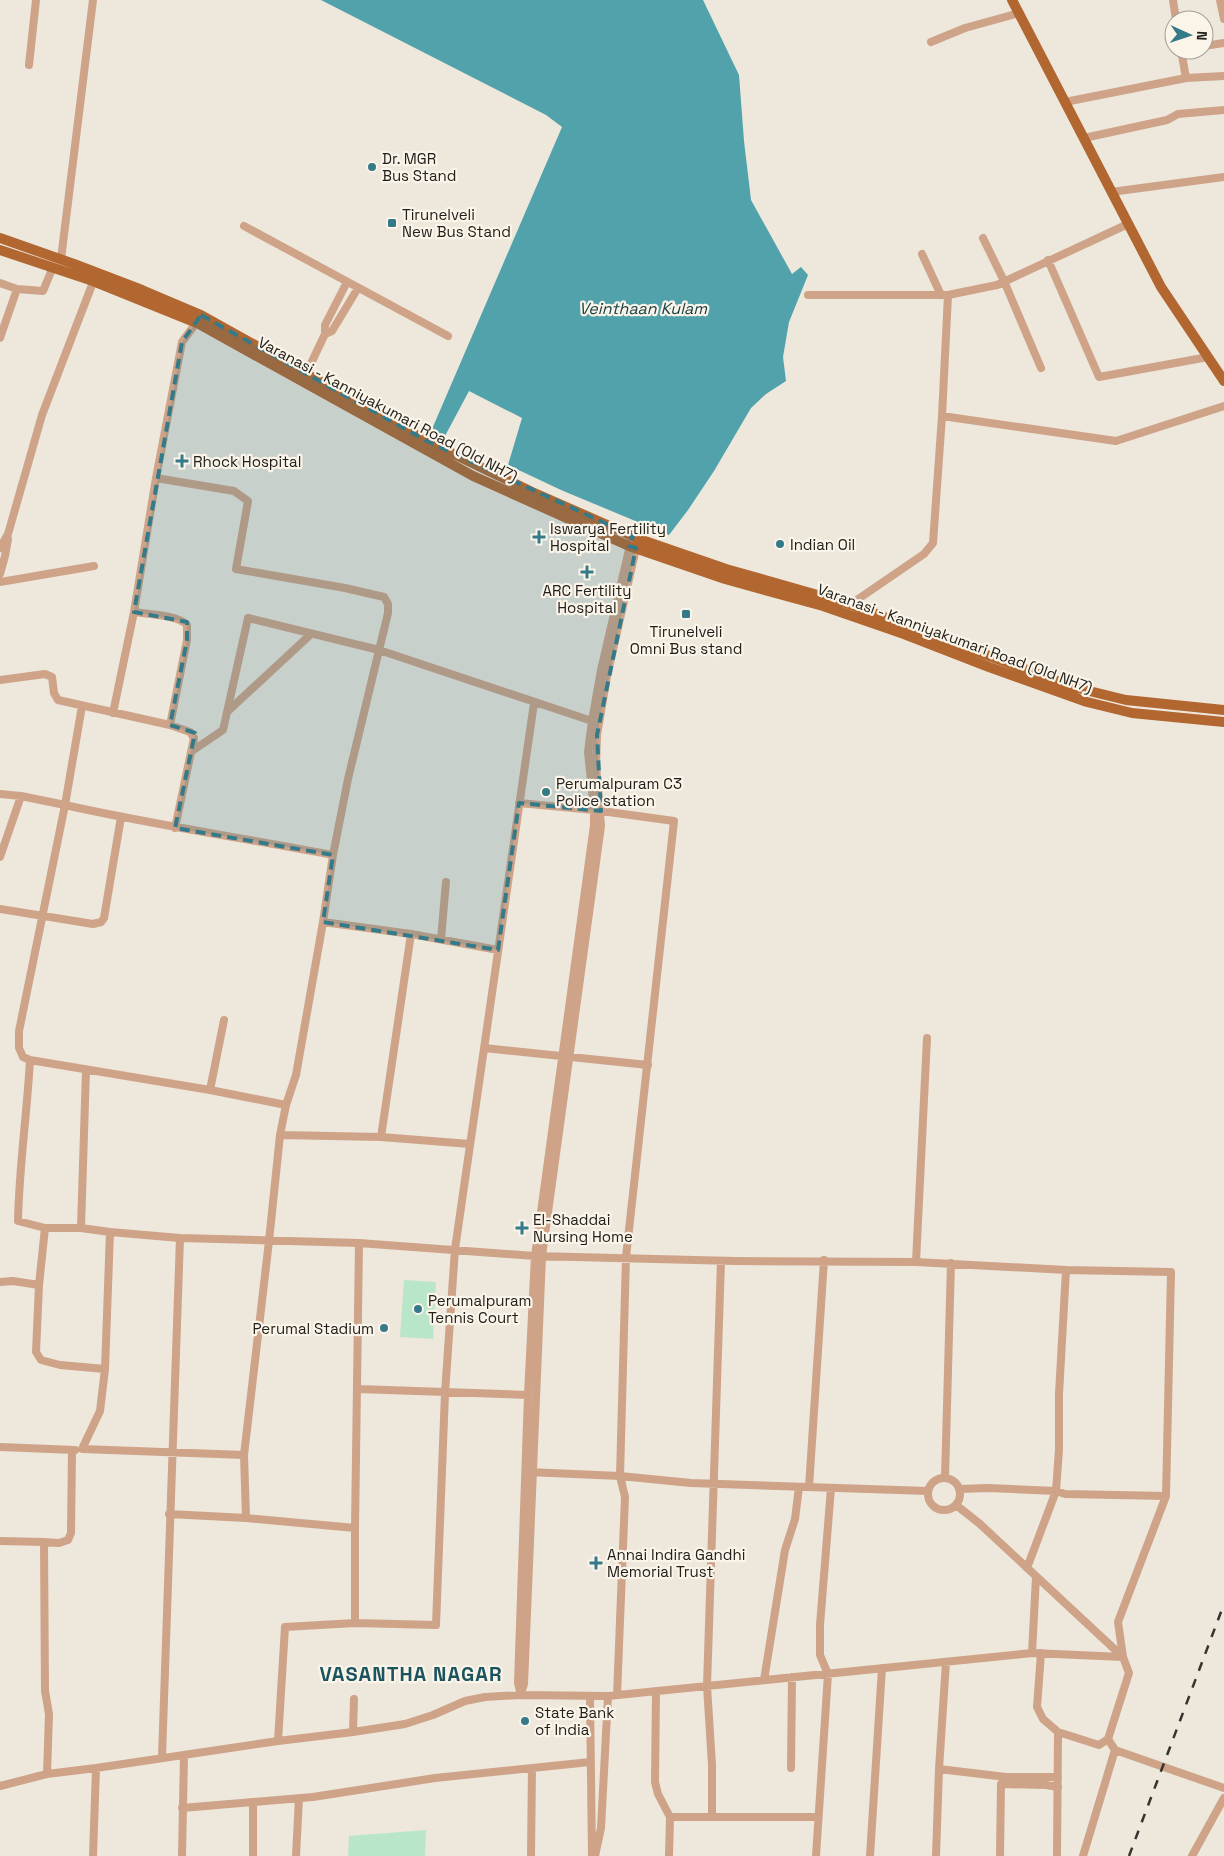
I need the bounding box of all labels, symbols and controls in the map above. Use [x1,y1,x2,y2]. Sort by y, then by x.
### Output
north arrow [1164,10,1214,60]
text: N [1193,31,1211,41]
place label: Dr. MGR Bus Stand [382,149,456,185]
marker: Dr. MGR Bus Stand [366,161,378,173]
place label: Tirunelveli New Bus Stand [402,205,511,241]
marker: Tirunelveli New Bus Stand [386,217,398,229]
water label: Veinthaan Kulam [579,298,708,319]
street label: Varanasi - Kanniyakumari Road (Old NH7) [254,332,521,487]
place label: Rhock Hospital [193,452,301,471]
marker: Rhock Hospital [175,454,189,468]
place label: Iswarya Fertility Hospital [550,519,666,555]
marker: Iswarya Fertility Hospital [532,530,546,544]
place label: Indian Oil [790,535,855,554]
marker: Indian Oil [774,538,786,550]
marker: ARC Fertility Hospital [580,565,594,579]
street label: Varanasi - Kanniyakumari Road (Old NH7) [815,579,1095,698]
place label: ARC Fertility Hospital [543,581,631,617]
marker: Tirunelveli Omni Bus stand [680,608,692,620]
place label: Tirunelveli Omni Bus stand [630,622,742,658]
place label: Perumalpuram C3 Police station [556,774,682,810]
marker: Perumalpuram C3 Police station [540,786,552,798]
place label: El-Shaddai Nursing Home [533,1210,633,1246]
marker: El-Shaddai Nursing Home [515,1221,529,1235]
place label: Perumalpuram Tennis Court [428,1291,531,1327]
marker: Perumalpuram Tennis Court [412,1303,424,1315]
place label: Perumal Stadium [253,1319,374,1338]
marker: Perumal Stadium [378,1322,390,1334]
place label: Annai Indira Gandhi Memorial Trust [607,1545,745,1581]
marker: Annai Indira Gandhi Memorial Trust [589,1556,603,1570]
district label: VASANTHA NAGAR [319,1661,503,1687]
place label: State Bank of India [535,1703,614,1739]
marker: State Bank of India [519,1715,531,1727]

